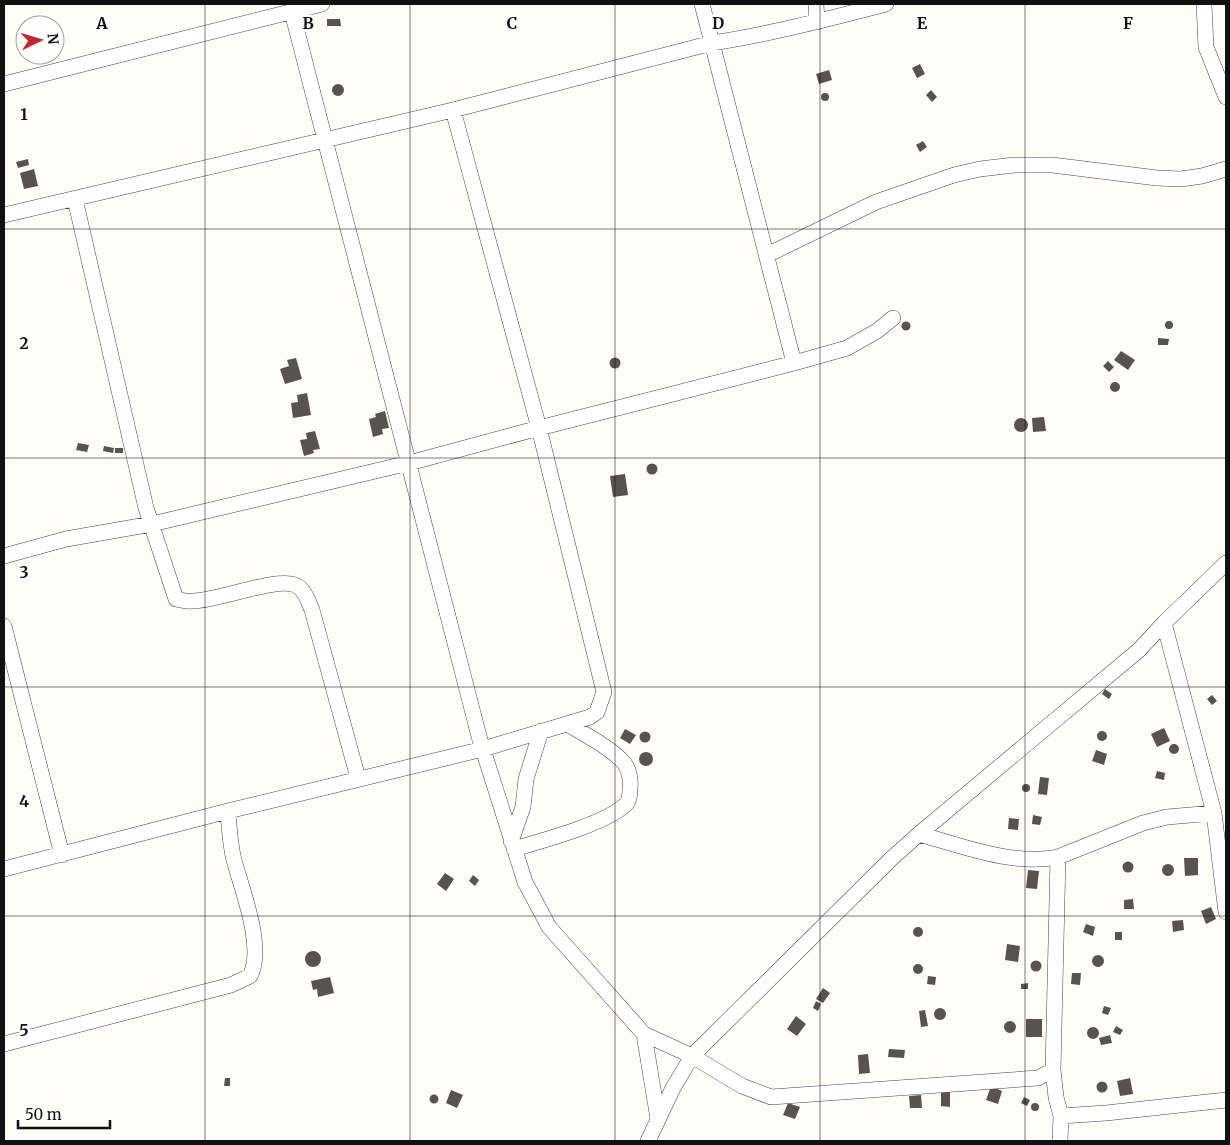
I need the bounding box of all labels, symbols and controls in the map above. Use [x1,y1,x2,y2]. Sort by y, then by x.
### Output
text: A [95,13,108,33]
text: B [302,13,314,33]
text: C [507,13,517,33]
text: D [712,13,724,33]
text: E [917,13,928,33]
text: F [1123,13,1133,33]
north arrow [15,15,65,65]
text: N [44,33,62,45]
text: 1 [20,104,28,124]
text: 2 [19,333,29,353]
text: 3 [19,562,29,582]
text: 4 [19,791,29,811]
text: 5 [19,1020,29,1040]
scale bar [18,1098,110,1130]
text: 50 m [25,1105,62,1124]

